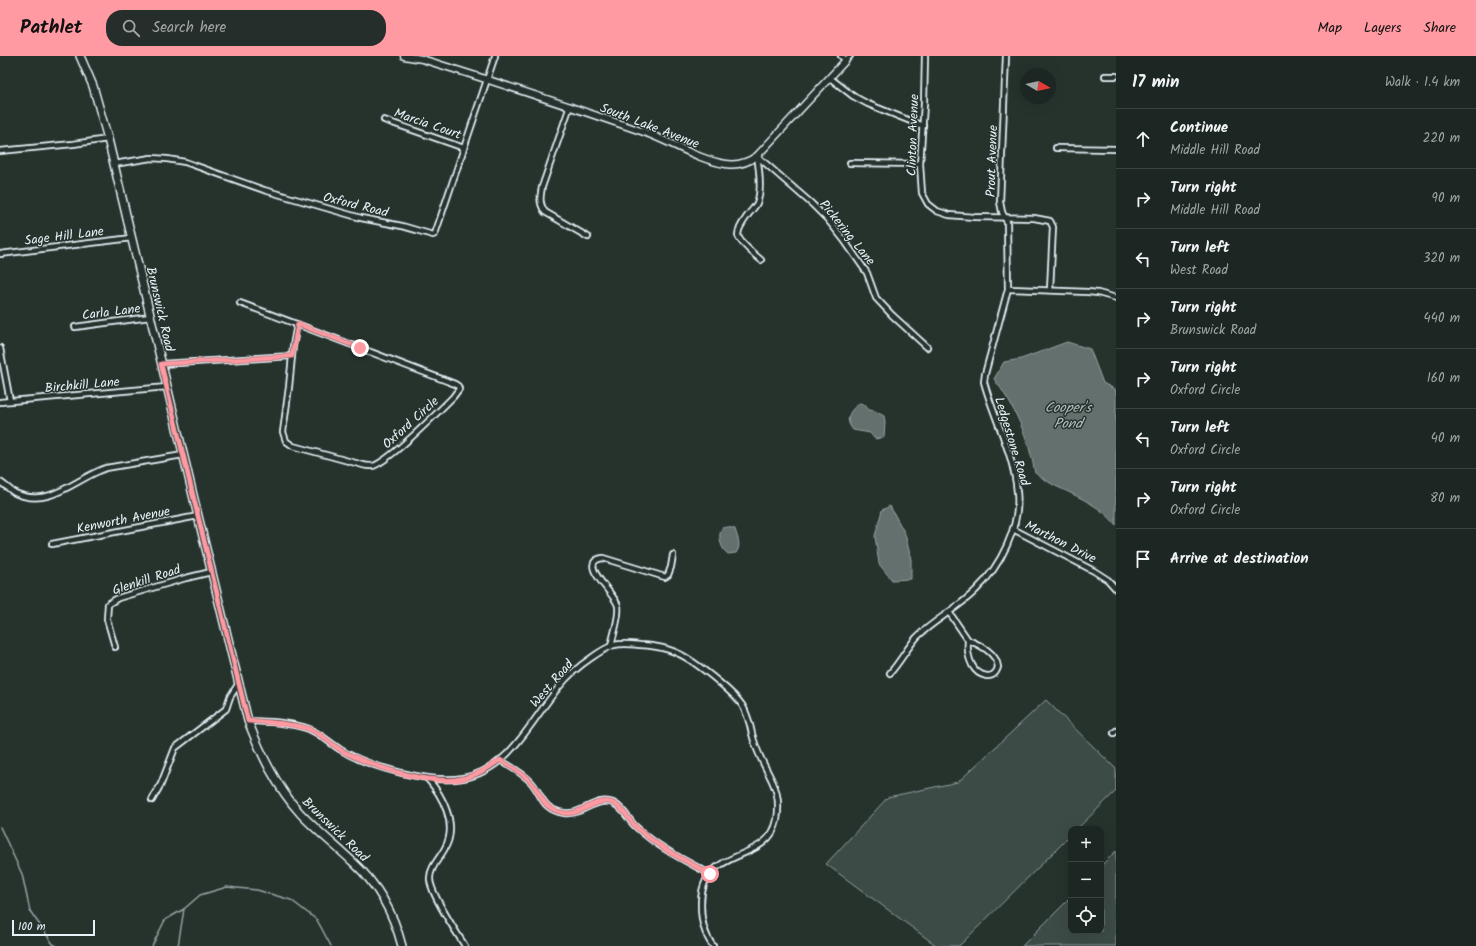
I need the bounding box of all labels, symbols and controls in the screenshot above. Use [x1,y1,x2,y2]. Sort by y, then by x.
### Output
search box [106,10,386,46]
text: Pathlet [20,13,82,43]
text: Search here [152,16,226,40]
icon: search [120,17,142,39]
text: Map [1318,17,1342,39]
text: Layers [1364,17,1402,39]
text: Share [1424,17,1456,39]
north arrow [1020,68,1056,104]
text: 17 min [1132,69,1179,96]
text: Walk · 1.4 km [1385,72,1460,93]
street label: Clinton Avenue [902,93,925,177]
street label: South Lake Avenue [597,98,702,155]
street label: Marcia Court [391,103,465,146]
text: Continue [1170,116,1228,140]
street label: Prout Avenue [981,125,1004,197]
icon: ahead [1132,128,1154,150]
text: 220 m [1423,128,1460,149]
text: Middle Hill Road [1170,140,1260,161]
text: Turn right [1170,176,1237,200]
street label: Oxford Road [321,187,391,224]
icon: right [1132,188,1154,210]
text: 90 m [1432,188,1460,209]
street label: Pickering Lane [814,195,880,271]
text: Middle Hill Road [1170,200,1260,221]
street label: Sage Hill Lane [23,221,105,252]
text: Turn left [1170,236,1230,260]
icon: left [1132,248,1154,270]
text: 320 m [1423,248,1460,269]
text: West Road [1170,260,1228,281]
street label: Brunswick Road [140,265,180,354]
text: Turn right [1170,296,1237,320]
street label: Carla Lane [81,298,142,326]
icon: right [1132,308,1154,330]
text: 440 m [1424,308,1460,329]
text: Brunswick Road [1170,320,1256,341]
route end [351,339,369,357]
text: Turn right [1170,356,1237,380]
icon: right [1132,368,1154,390]
text: 160 m [1427,368,1460,389]
street label: Birchkill Lane [44,372,121,399]
text: Oxford Circle [1170,380,1240,401]
street label: Oxford Circle [378,392,444,454]
street label: Ledgestone Road [988,394,1035,489]
water label: Cooper's Pond [1045,397,1093,435]
text: Turn left [1170,416,1230,440]
icon: left [1132,428,1154,450]
text: 40 m [1431,428,1460,449]
text: Oxford Circle [1170,440,1240,461]
text: Turn right [1170,476,1237,500]
icon: right [1132,488,1154,510]
text: 80 m [1430,488,1460,509]
text: Oxford Circle [1170,500,1240,521]
street label: Kenworth Avenue [75,501,172,540]
street label: Marthon Drive [1021,515,1100,569]
text: Arrive at destination [1170,547,1309,571]
icon: arrive [1132,548,1154,570]
street label: Glenkill Road [110,559,184,601]
street label: West Road [525,655,579,713]
street label: Brunswick Road [297,793,374,868]
map controls [1068,826,1104,934]
button: + [1068,826,1104,862]
button: − [1068,862,1104,898]
route start [701,865,719,883]
button: locate [1068,898,1104,934]
scale bar [12,918,95,937]
text: 100 m [18,918,46,936]

